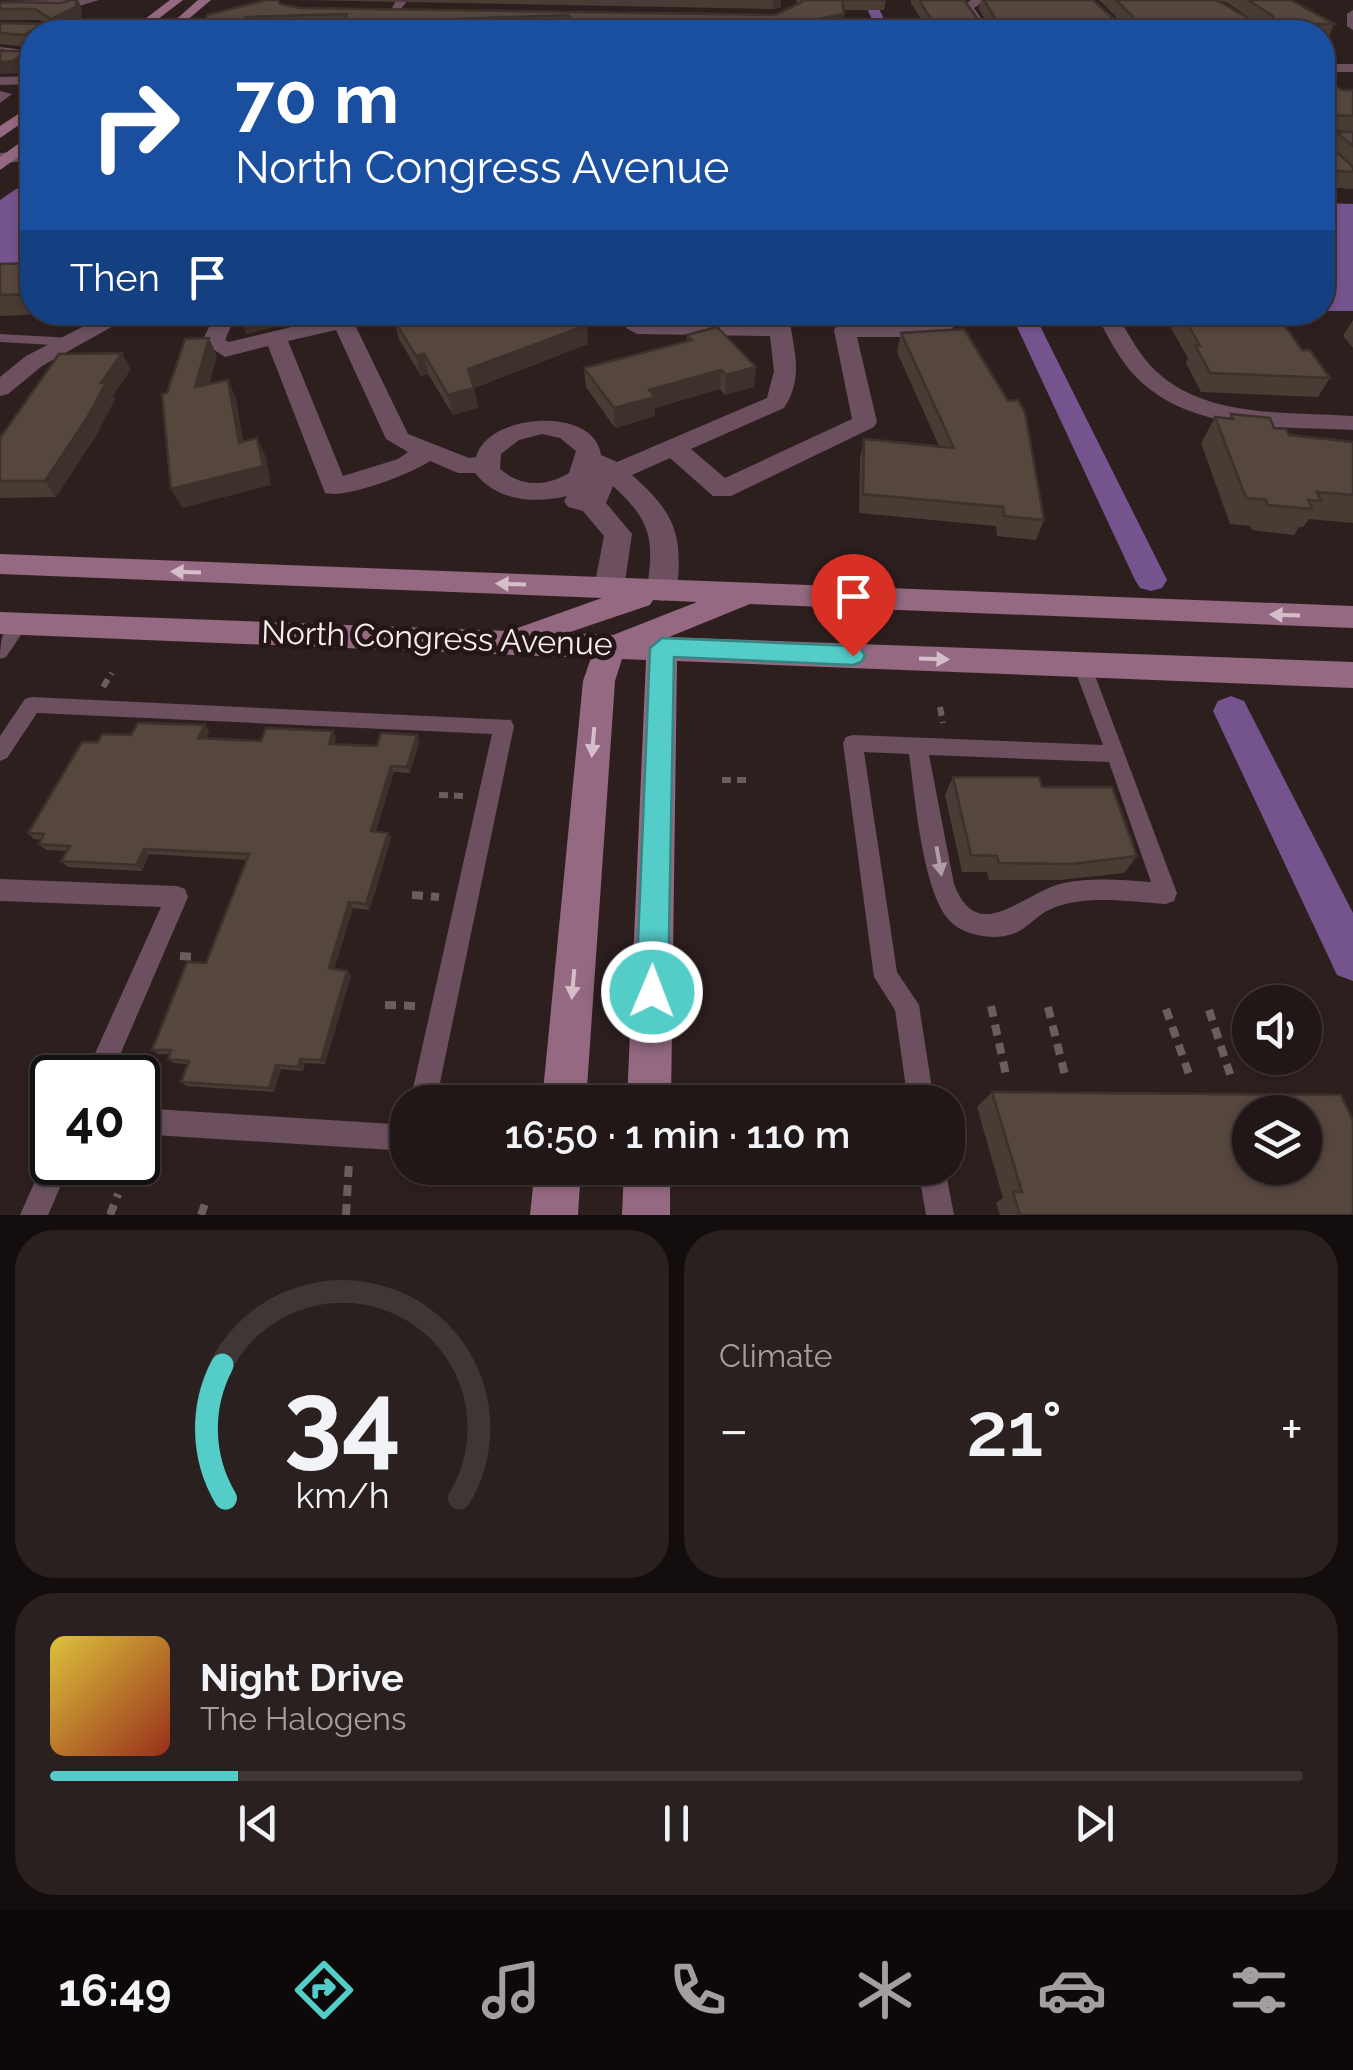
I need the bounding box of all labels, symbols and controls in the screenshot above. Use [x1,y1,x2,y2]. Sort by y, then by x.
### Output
text: 70 m [235,57,399,139]
icon: right [70,60,200,190]
text: North Congress Avenue [235,141,729,194]
icon: arrive [180,250,235,305]
text: Then [70,255,160,300]
pin [811,554,896,657]
one-way arrow [170,563,202,579]
icon: arrive [826,569,881,624]
one-way arrow [495,576,527,592]
one-way arrow [1268,606,1300,622]
street label: North Congress Avenue [261,613,613,662]
one-way arrow [919,651,951,667]
one-way arrow [585,726,601,758]
one-way arrow [932,846,947,877]
position arrow [600,940,704,1044]
one-way arrow [565,969,581,1000]
map controls [1232,985,1322,1185]
button: sound [1232,985,1322,1075]
speed limit sign: 40 [30,1055,160,1185]
button: layers [1232,1095,1322,1185]
text: 16:50 · 1 min · 110 m [505,1112,850,1157]
text: Climate [719,1337,833,1374]
text: 34 [283,1358,401,1480]
text: 21° [967,1385,1062,1474]
text: − [719,1397,749,1462]
text: + [1280,1397,1303,1462]
text: km/h [295,1474,389,1516]
text: Night Drive [200,1655,404,1700]
text: The Halogens [200,1700,406,1737]
icon: previous [231,1796,286,1851]
icon: pause [649,1796,704,1851]
icon: next [1067,1796,1122,1851]
icon: directions [289,1955,359,2025]
icon: music [476,1955,546,2025]
icon: phone [663,1955,733,2025]
icon: climate [850,1955,920,2025]
icon: car [1037,1955,1107,2025]
icon: filters [1224,1955,1294,2025]
text: 16:49 [59,1964,171,2017]

